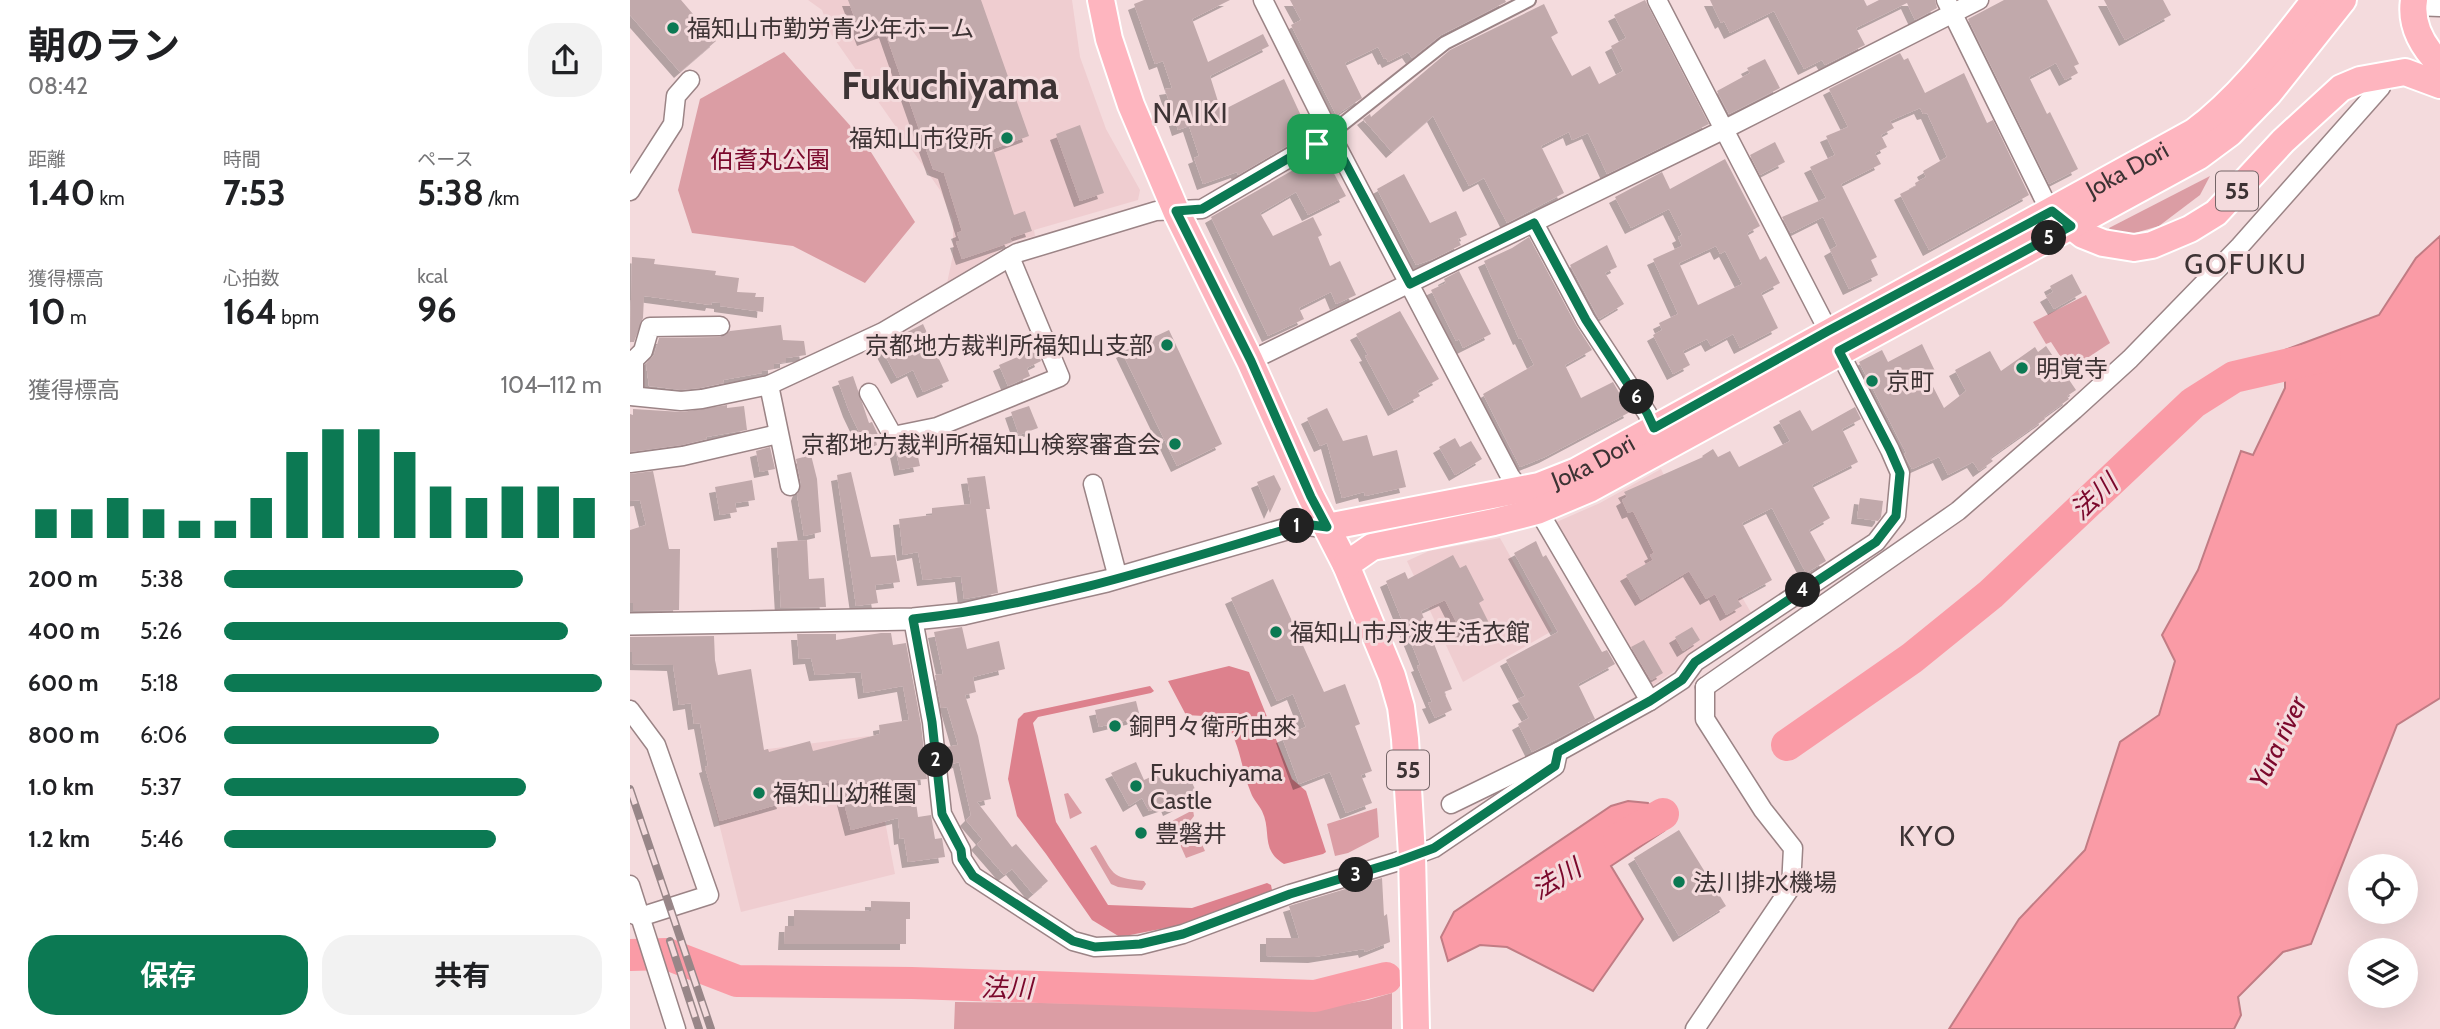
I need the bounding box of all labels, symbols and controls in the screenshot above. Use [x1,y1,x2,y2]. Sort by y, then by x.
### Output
place label: 福知山市勤労青少年ホーム [687,14,974,43]
marker: 福知山市勤労青少年ホーム [665,20,681,36]
text: 朝のラン [28,22,180,69]
button: share [528,23,602,97]
district label: Fukuchiyama [841,62,1059,109]
text: 08:42 [28,72,88,100]
district label: NAIKI [1152,96,1230,130]
pin [1287,114,1347,174]
place label: 福知山市役所 [849,124,993,153]
icon: arrive [1298,125,1336,163]
marker: 福知山市役所 [999,130,1015,146]
street label: Joka Dori [2080,135,2173,204]
park label: 伯耆丸公園 [710,145,830,174]
text: 距離 [28,148,66,171]
text: 時間 [223,148,261,171]
text: ペース [417,148,473,171]
text: 1.40 [28,171,95,214]
text: 7:53 [223,171,286,214]
text: 5:38 [417,171,484,214]
road number: 55 [2216,172,2258,210]
text: km [95,187,125,210]
text: /km [484,187,520,210]
pin: 5 [2032,220,2066,256]
text: 5 [2043,226,2054,249]
district label: GOFUKU [2184,247,2308,281]
text: kcal [417,265,448,288]
text: 獲得標高 [28,267,104,290]
text: 心拍数 [223,267,280,290]
text: 96 [417,288,457,331]
text: 10 [28,290,66,333]
text: 164 [223,290,277,333]
text: m [66,306,87,329]
text: bpm [277,306,319,329]
place label: 京都地方裁判所福知山支部 [865,331,1153,360]
marker: 京都地方裁判所福知山支部 [1159,337,1175,353]
place label: 明覚寺 [2036,354,2108,383]
marker: 明覚寺 [2014,360,2030,376]
place label: 京町 [1886,367,1934,396]
text: 104–112 m [501,371,602,399]
marker: 京町 [1864,373,1880,389]
text: 獲得標高 [28,376,120,404]
pin: 6 [1620,380,1654,414]
text: 6 [1631,385,1642,408]
street label: Joka Dori [1546,428,1639,495]
place label: 京都地方裁判所福知山検察審査会 [801,430,1161,459]
marker: 京都地方裁判所福知山検察審査会 [1167,436,1183,452]
water label: 法川 [2064,466,2126,526]
pin: 1 [1280,508,1314,544]
text: 1 [1293,514,1300,537]
text: 200 m [28,565,98,593]
text: 5:38 [140,565,184,593]
pin: 4 [1786,572,1820,608]
text: 4 [1797,578,1808,601]
text: 400 m [28,617,100,645]
text: 5:26 [140,617,182,645]
place label: 福知山市丹波生活衣館 [1290,618,1530,647]
marker: 福知山市丹波生活衣館 [1268,624,1284,640]
text: 600 m [28,669,99,697]
text: 5:18 [140,669,179,697]
water label: Yura river [2242,690,2314,793]
place label: 銅門々衛所由來 [1129,712,1297,741]
marker: 銅門々衛所由來 [1107,718,1123,734]
text: 800 m [28,721,100,749]
text: 6:06 [140,721,187,749]
pin: 2 [918,742,954,778]
text: 2 [930,748,941,771]
road number: 55 [1387,750,1429,790]
place label: Fukuchiyama Castle [1150,758,1283,815]
text: 1.0 km [28,773,94,801]
text: 5:37 [140,773,181,801]
marker: Fukuchiyama Castle [1128,778,1144,794]
place label: 福知山幼稚園 [773,779,917,808]
marker: 福知山幼稚園 [751,785,767,801]
place label: 豊磐井 [1155,819,1227,848]
district label: KYO [1899,819,1957,853]
text: 1.2 km [28,825,90,853]
text: 5:46 [140,825,184,853]
marker: 豊磐井 [1133,825,1149,841]
water label: 法川 [1525,850,1589,906]
map controls [2348,854,2418,1008]
button: locate [2348,854,2418,924]
pin: 3 [1338,858,1374,892]
text: 3 [1350,863,1361,886]
place label: 法川排水機場 [1693,868,1837,897]
marker: 法川排水機場 [1671,874,1687,890]
button: 保存 [28,935,308,1015]
button: 共有 [322,935,602,1015]
button: layers [2348,938,2418,1008]
water label: 法川 [981,972,1036,1005]

